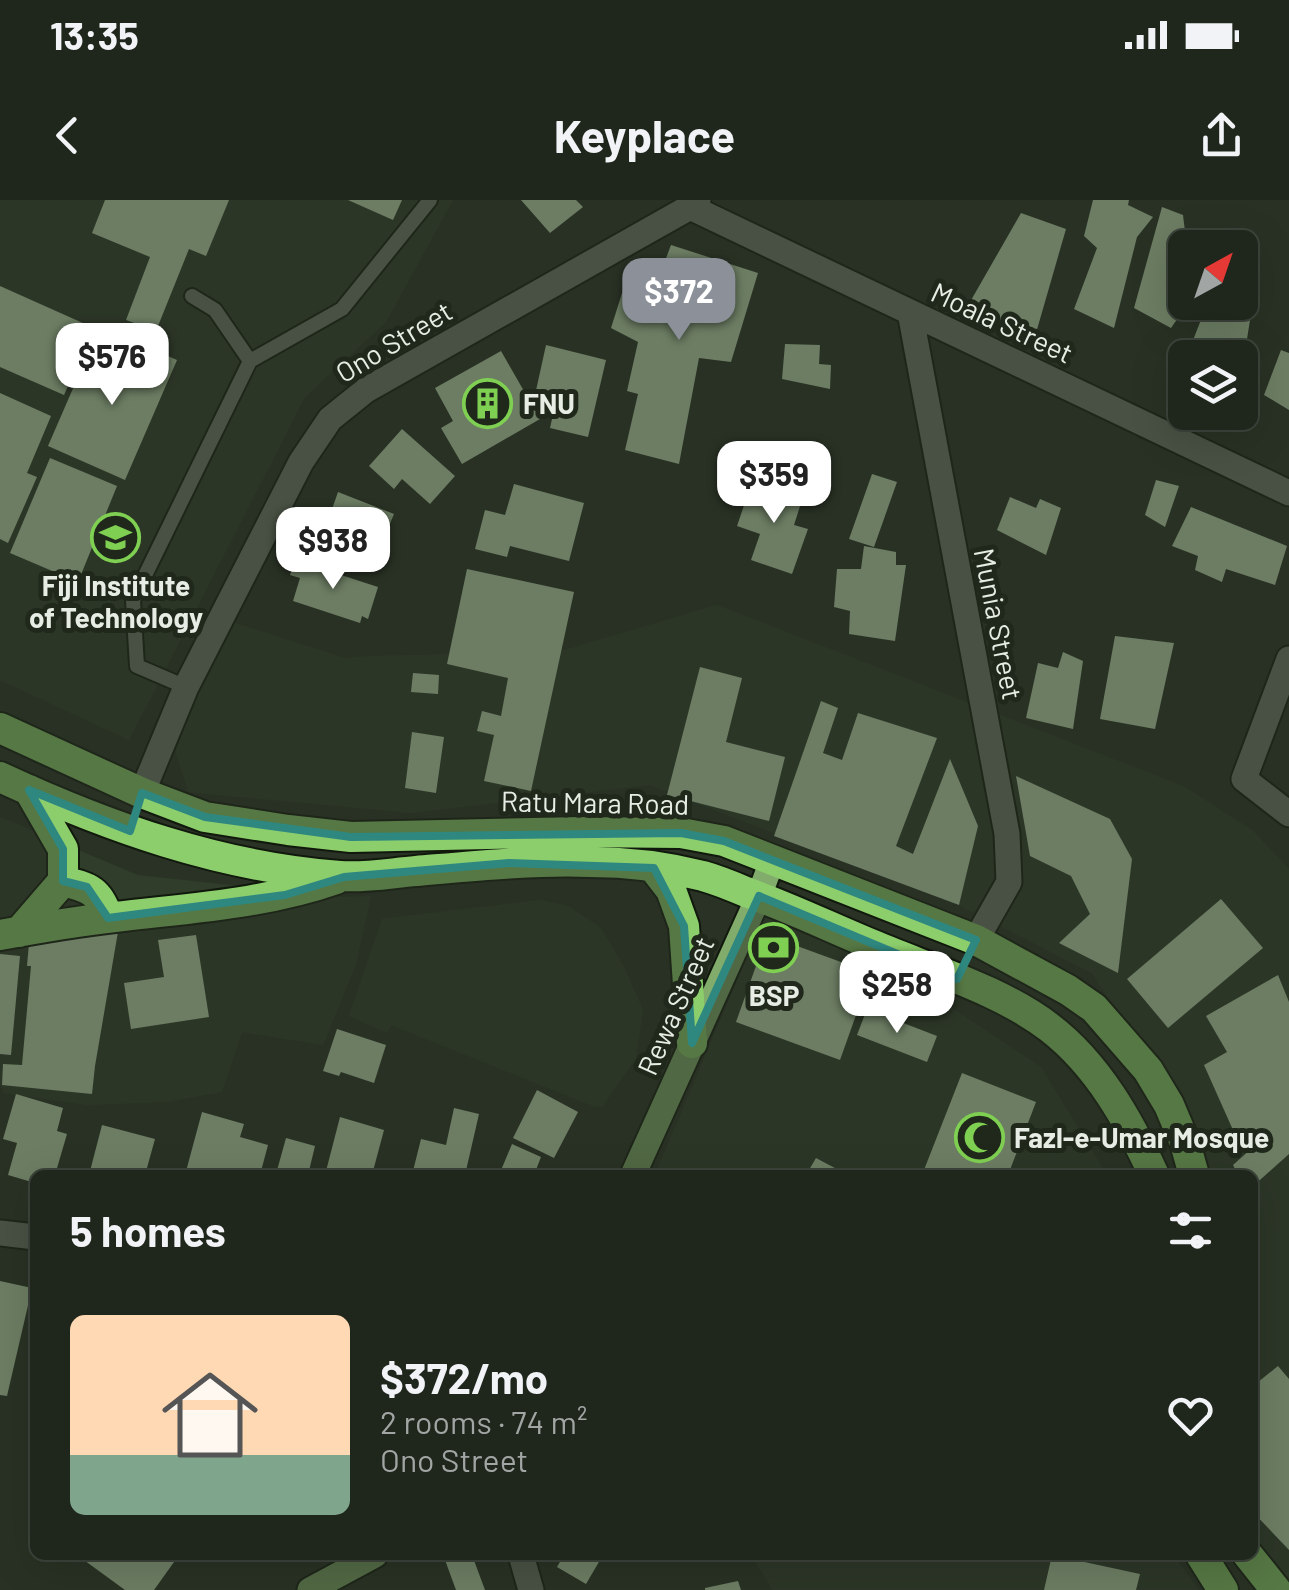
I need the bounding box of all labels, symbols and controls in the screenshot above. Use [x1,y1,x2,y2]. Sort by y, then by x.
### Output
text: 13:35 [50,12,139,58]
icon: back [40,108,95,163]
text: Keyplace [554,108,735,162]
icon: share [1194,108,1249,163]
north arrow [1168,230,1258,320]
map controls [1168,230,1258,430]
pin: $372 [620,258,738,343]
text: $372 [644,271,714,309]
street label: Moala Street [926,274,1079,370]
street label: Ono Street [329,293,458,389]
pin: $576 [53,323,171,408]
text: $576 [78,336,146,374]
button: layers [1168,340,1258,430]
building icon: FNU [462,378,514,430]
place label: FNU [523,386,575,420]
pin: $359 [715,441,833,526]
text: $359 [739,454,809,492]
pin: $938 [274,507,392,592]
school or university icon: Fiji Institute of Technology [90,512,142,564]
text: $938 [298,520,368,558]
street label: Munia Street [968,545,1030,702]
place label: Fiji Institute of Technology [29,568,203,634]
street label: Ratu Mara Road [501,783,690,821]
bank icon: BSP [748,922,800,974]
street label: Rewa Street [629,931,721,1080]
pin: $258 [838,951,956,1036]
text: $258 [862,964,932,1002]
place label: BSP [749,978,799,1012]
mosque icon: Fazl-e-Umar Mosque [953,1112,1005,1164]
place label: Fazl-e-Umar Mosque [1014,1120,1269,1154]
icon: filters [1163,1203,1218,1258]
text: 5 homes [70,1205,226,1255]
text: $372/mo [380,1352,548,1402]
icon: home [150,1355,270,1475]
icon: heart [1163,1388,1218,1443]
text: 2 rooms · 74 m² [380,1402,587,1440]
text: Ono Street [380,1440,528,1478]

